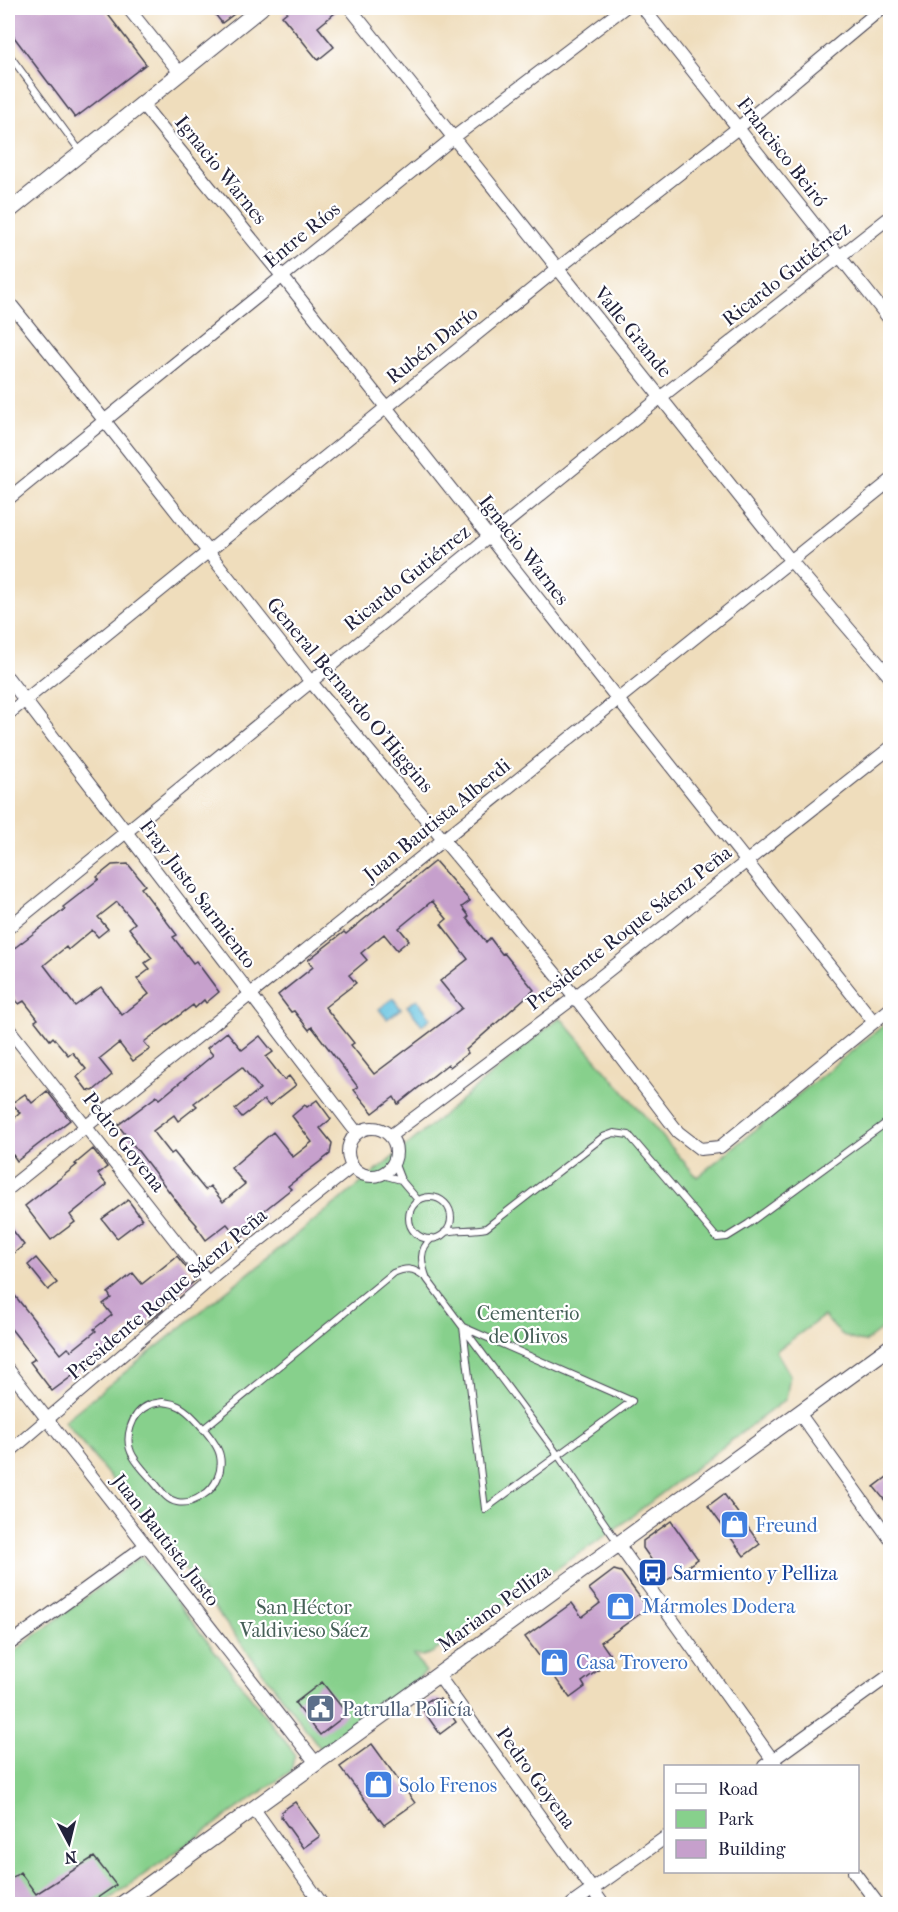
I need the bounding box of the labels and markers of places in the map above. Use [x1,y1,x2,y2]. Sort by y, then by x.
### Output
shop icon: Freund [718,1509,750,1541]
place label: Freund [755,1514,819,1537]
bus stop icon: Sarmiento y Pelliza [636,1557,668,1589]
place label: Sarmiento y Pelliza [673,1562,839,1585]
shop icon: Mármoles Dodera [605,1590,637,1622]
place label: Mármoles Dodera [642,1595,796,1618]
shop icon: Casa Trovero [539,1646,571,1678]
place label: Casa Trovero [576,1651,688,1674]
public building icon: Patrulla Policía [305,1693,337,1725]
place label: Patrulla Policía [342,1698,472,1721]
shop icon: Solo Frenos [362,1769,394,1801]
place label: Solo Frenos [399,1774,497,1797]

